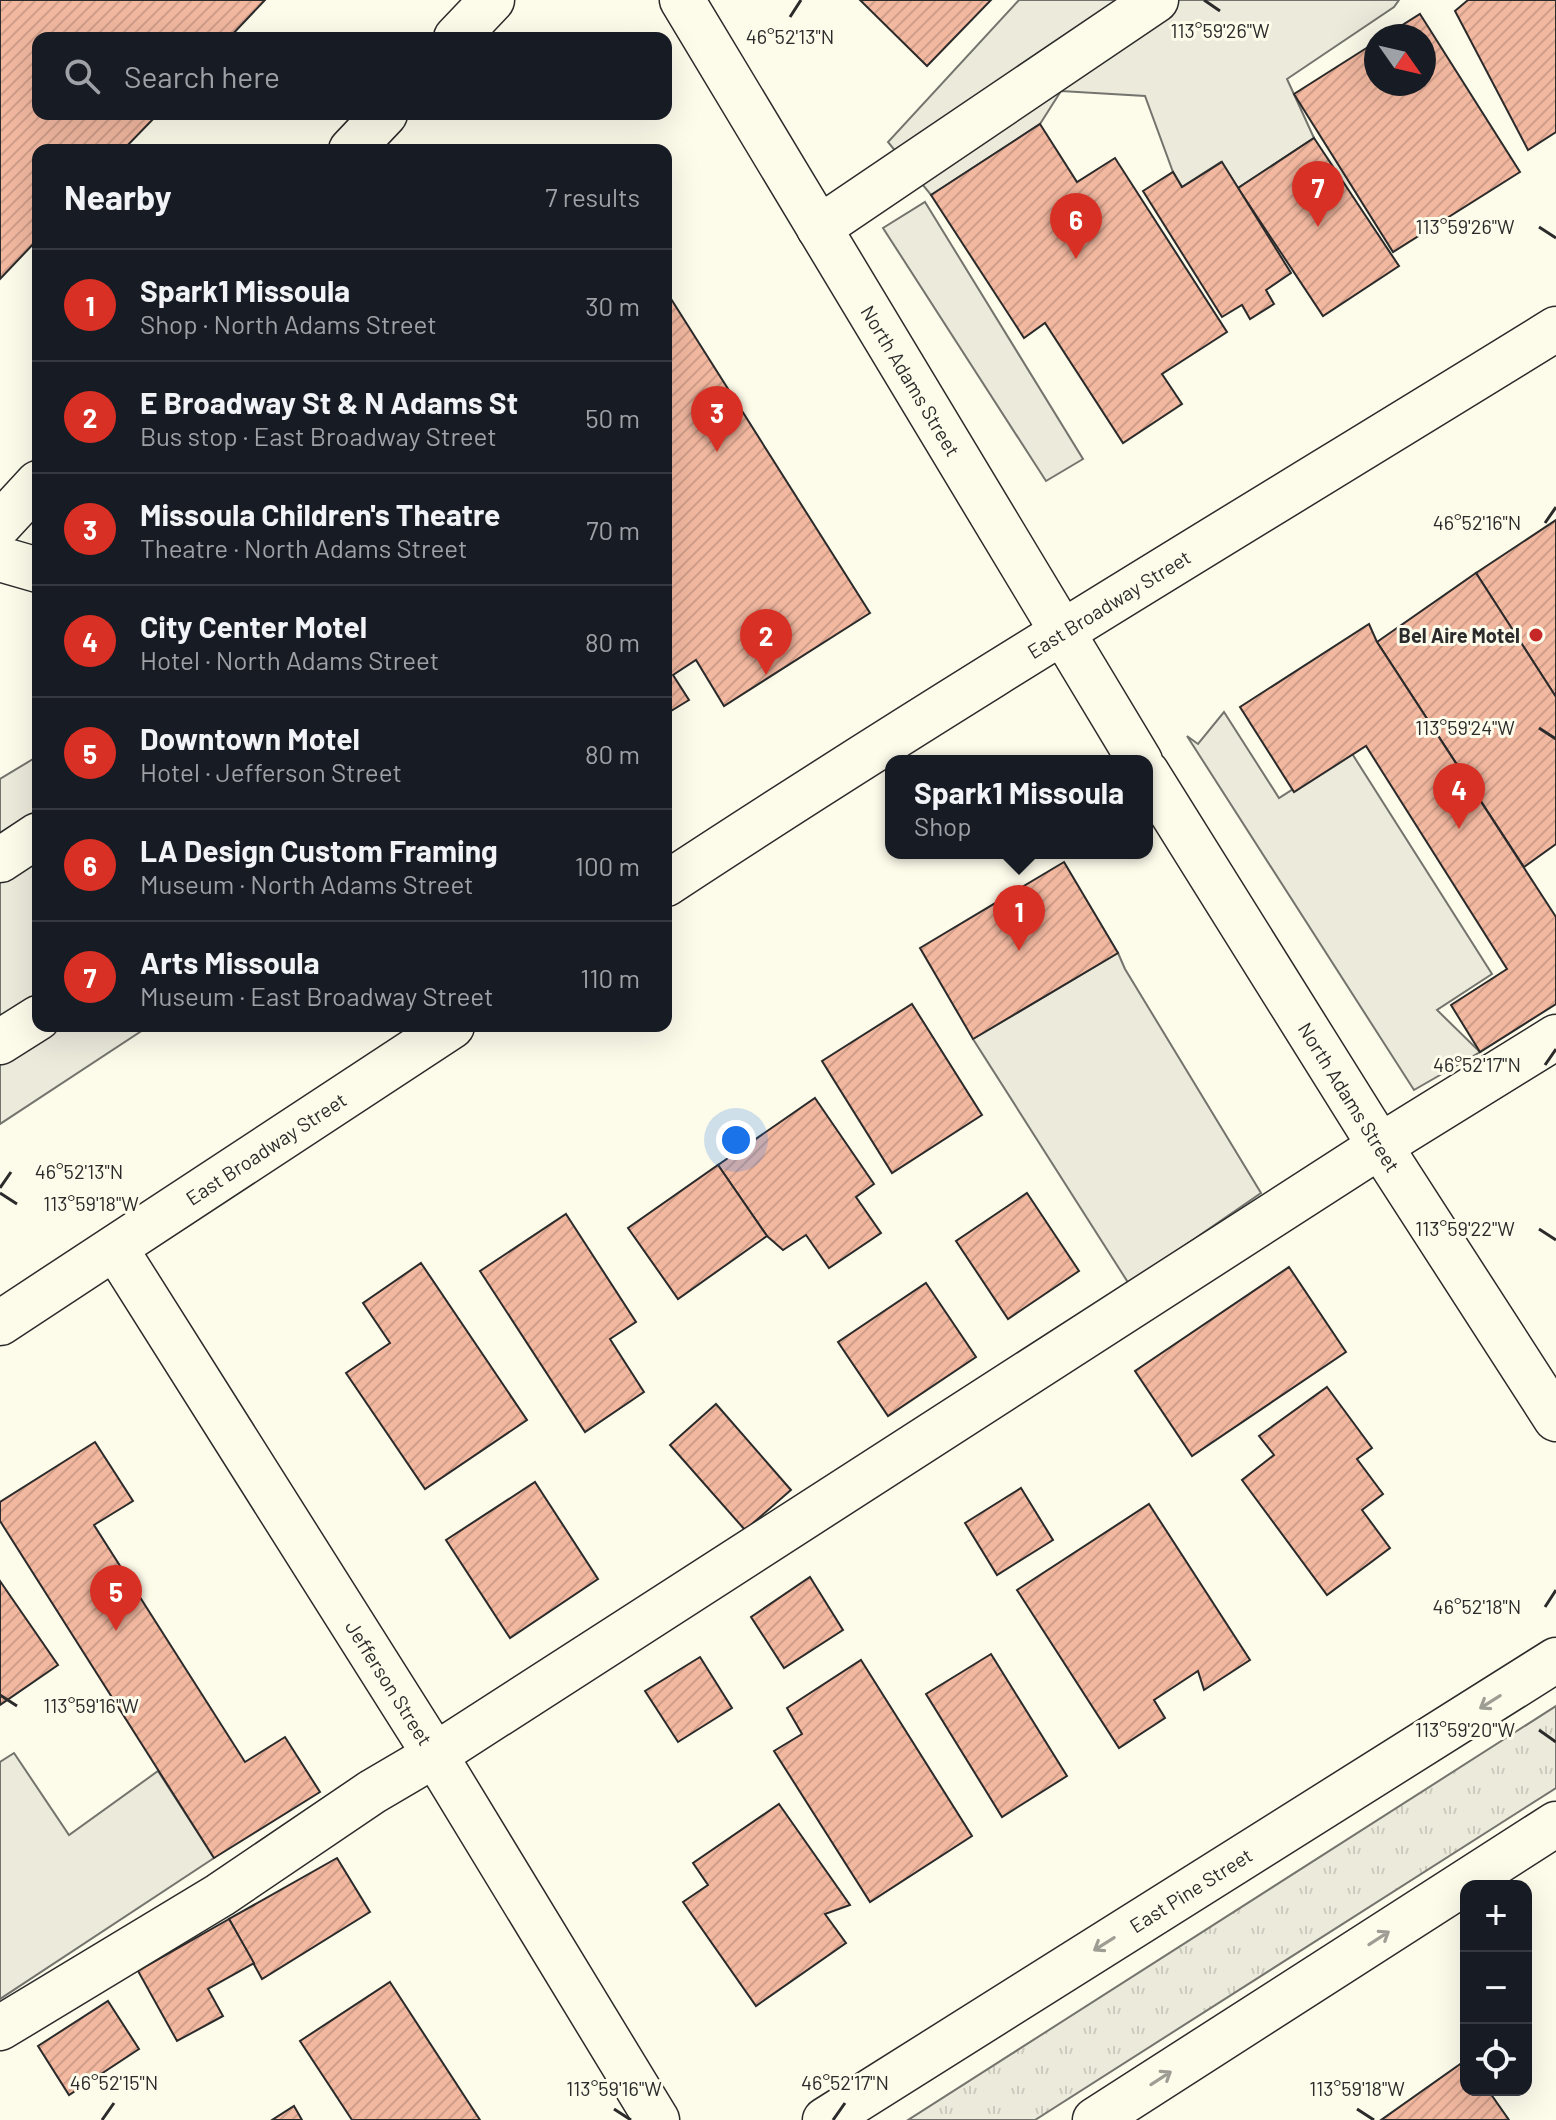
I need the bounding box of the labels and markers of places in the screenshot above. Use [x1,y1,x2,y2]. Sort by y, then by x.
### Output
pin: 7 [1292,161,1344,227]
pin: 6 [1050,193,1102,259]
pin: 3 [691,386,743,452]
pin: 2 [740,609,792,675]
place label: Bel Aire Motel [1399,623,1520,647]
marker: Bel Aire Motel [1527,626,1545,644]
pin: 4 [1433,763,1485,829]
pin: 1 [993,885,1045,951]
pin: 5 [90,1565,142,1631]

